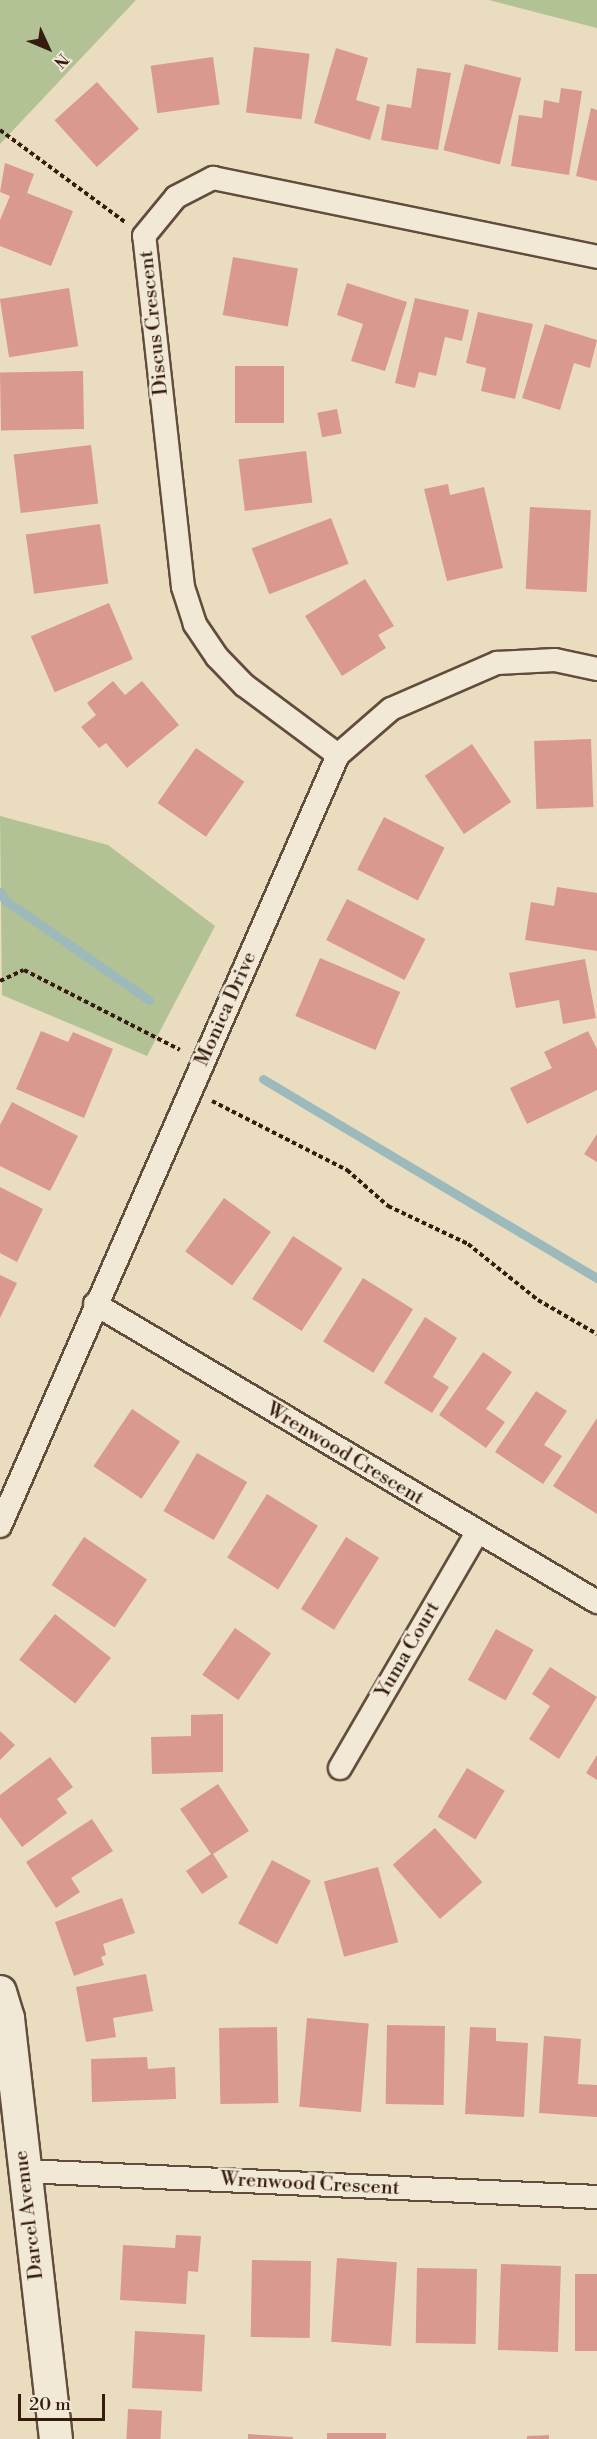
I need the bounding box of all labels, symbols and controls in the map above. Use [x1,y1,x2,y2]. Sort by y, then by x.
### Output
north arrow [18,18,78,78]
text: N [49,49,73,72]
street label: Discus Crescent [134,249,174,397]
street label: Monica Drive [190,948,262,1070]
street label: Wrenwood Crescent [262,1397,428,1511]
street label: Yuma Court [371,1597,445,1703]
street label: Darcel Avenue [9,2149,49,2281]
street label: Wrenwood Crescent [220,2167,400,2201]
scale bar [21,2382,108,2420]
text: 20 m [29,2393,71,2416]

